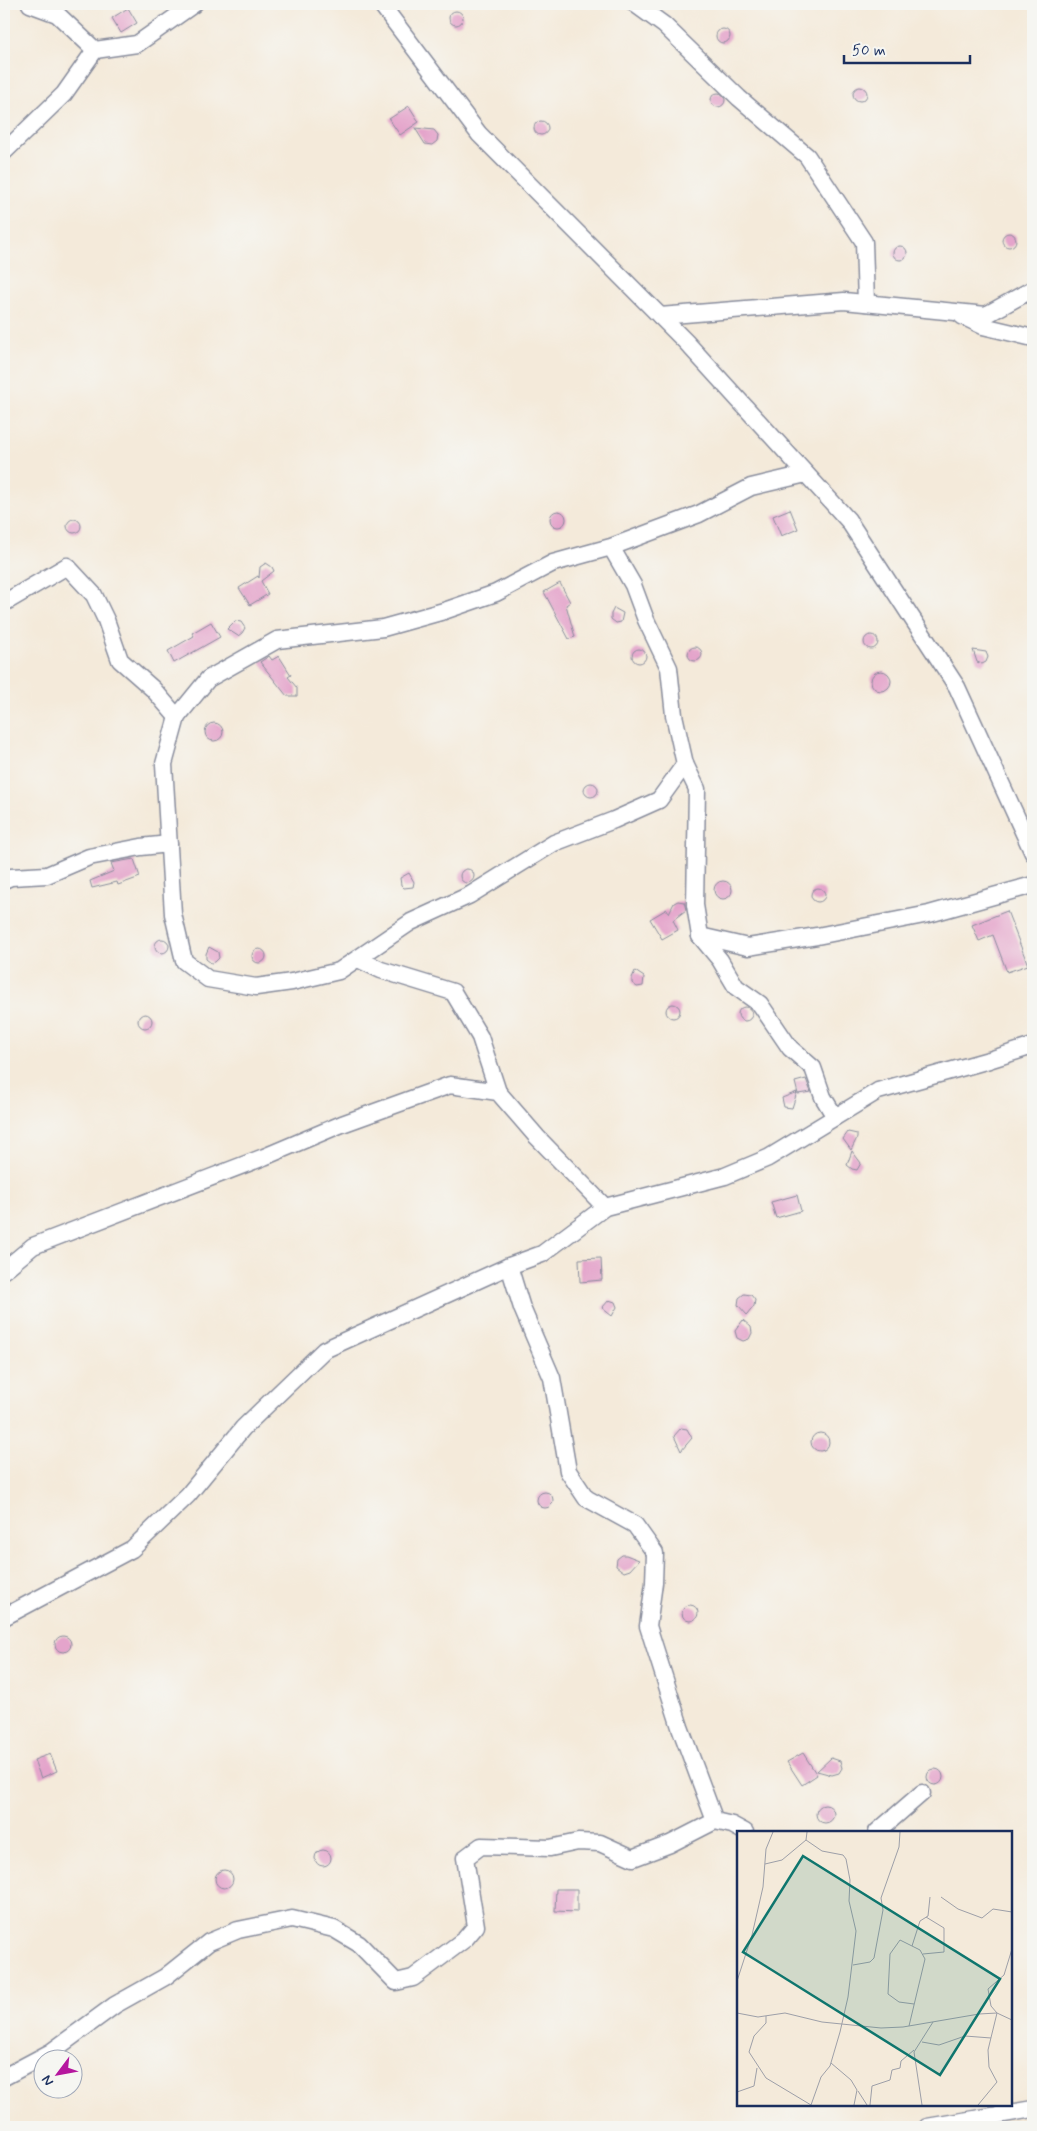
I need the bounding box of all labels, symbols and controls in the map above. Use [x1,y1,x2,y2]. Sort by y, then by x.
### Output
scale bar [844,32,971,64]
text: 50 m [852,41,886,61]
inset map [737,1831,1012,2106]
north arrow [32,2048,82,2098]
text: N [38,2072,58,2089]

